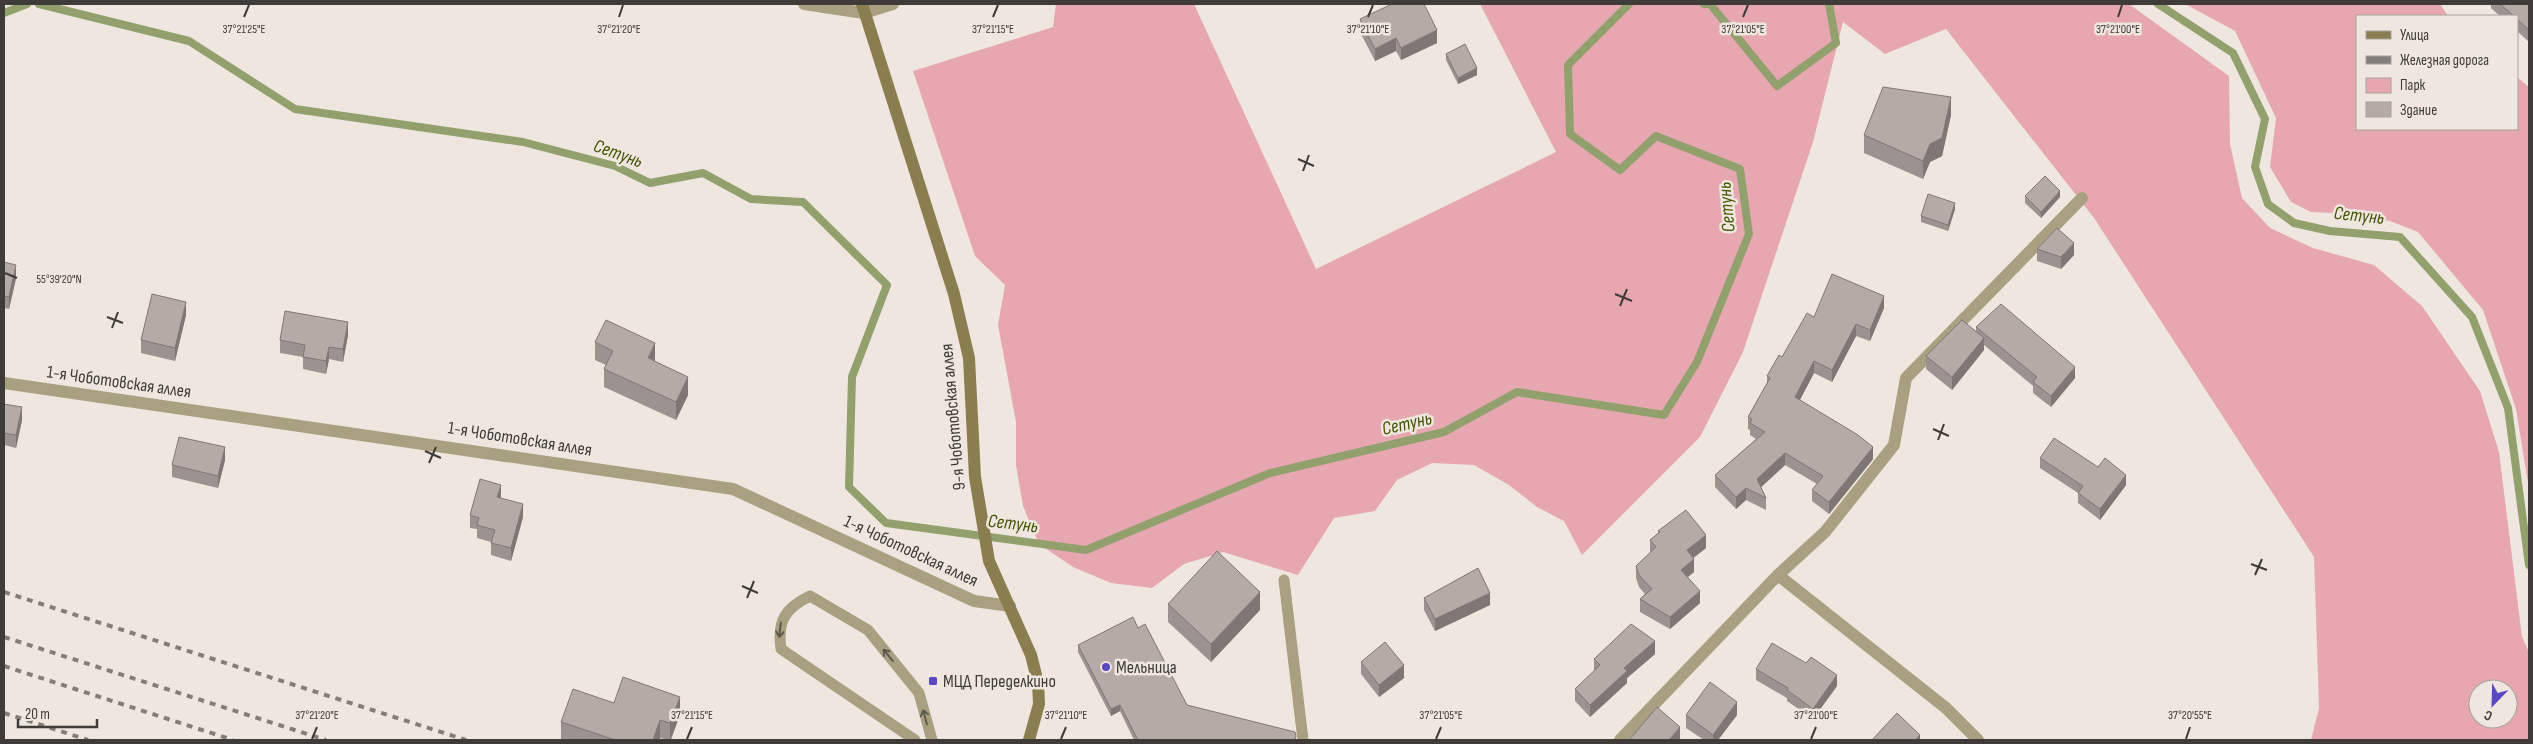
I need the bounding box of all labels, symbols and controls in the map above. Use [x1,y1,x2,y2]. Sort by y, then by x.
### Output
legend [2356,15,2518,130]
text: 37°21'25"E [223,22,265,37]
text: 37°21'20"E [597,22,641,37]
text: 37°21'15"E [972,22,1014,37]
text: 37°21'10"E [1347,22,1389,37]
text: 37°21'05"E [1721,22,1765,37]
text: 37°21'00"E [2096,22,2140,37]
text: Улица [2400,26,2429,45]
text: Железная дорога [2400,51,2489,70]
text: Парк [2400,76,2426,95]
text: Здание [2400,101,2437,120]
water label: Сетунь [590,135,646,173]
water label: Сетунь [1713,181,1741,233]
water label: Сетунь [2333,202,2385,230]
text: 55°39'20"N [36,272,82,287]
street label: 9-я Чоботовская аллея [936,343,970,491]
street label: 1-я Чоботовская аллея [46,361,192,403]
water label: Сетунь [1380,407,1434,441]
street label: 1-я Чоботовская аллея [447,417,593,461]
water label: Сетунь [986,510,1040,538]
street label: 1-я Чоботовская аллея [841,511,981,591]
one-way arrow [775,622,785,638]
one-way arrow [883,649,894,662]
place label: Мельница [1116,657,1177,678]
marker: Мельница [1100,661,1112,673]
place label: МЦД Переделкино [943,671,1056,692]
marker: МЦД Переделкино [927,675,939,687]
north arrow [2468,679,2518,729]
scale bar [18,696,96,728]
text: 20 m [25,705,50,724]
text: С [2481,706,2495,725]
text: 37°21'20"E [295,708,339,723]
text: 37°21'15"E [671,708,713,723]
text: 37°21'10"E [1045,708,1087,723]
text: 37°21'05"E [1419,708,1463,723]
text: 37°21'00"E [1794,708,1838,723]
text: 37°20'55"E [2168,708,2212,723]
one-way arrow [920,709,929,725]

